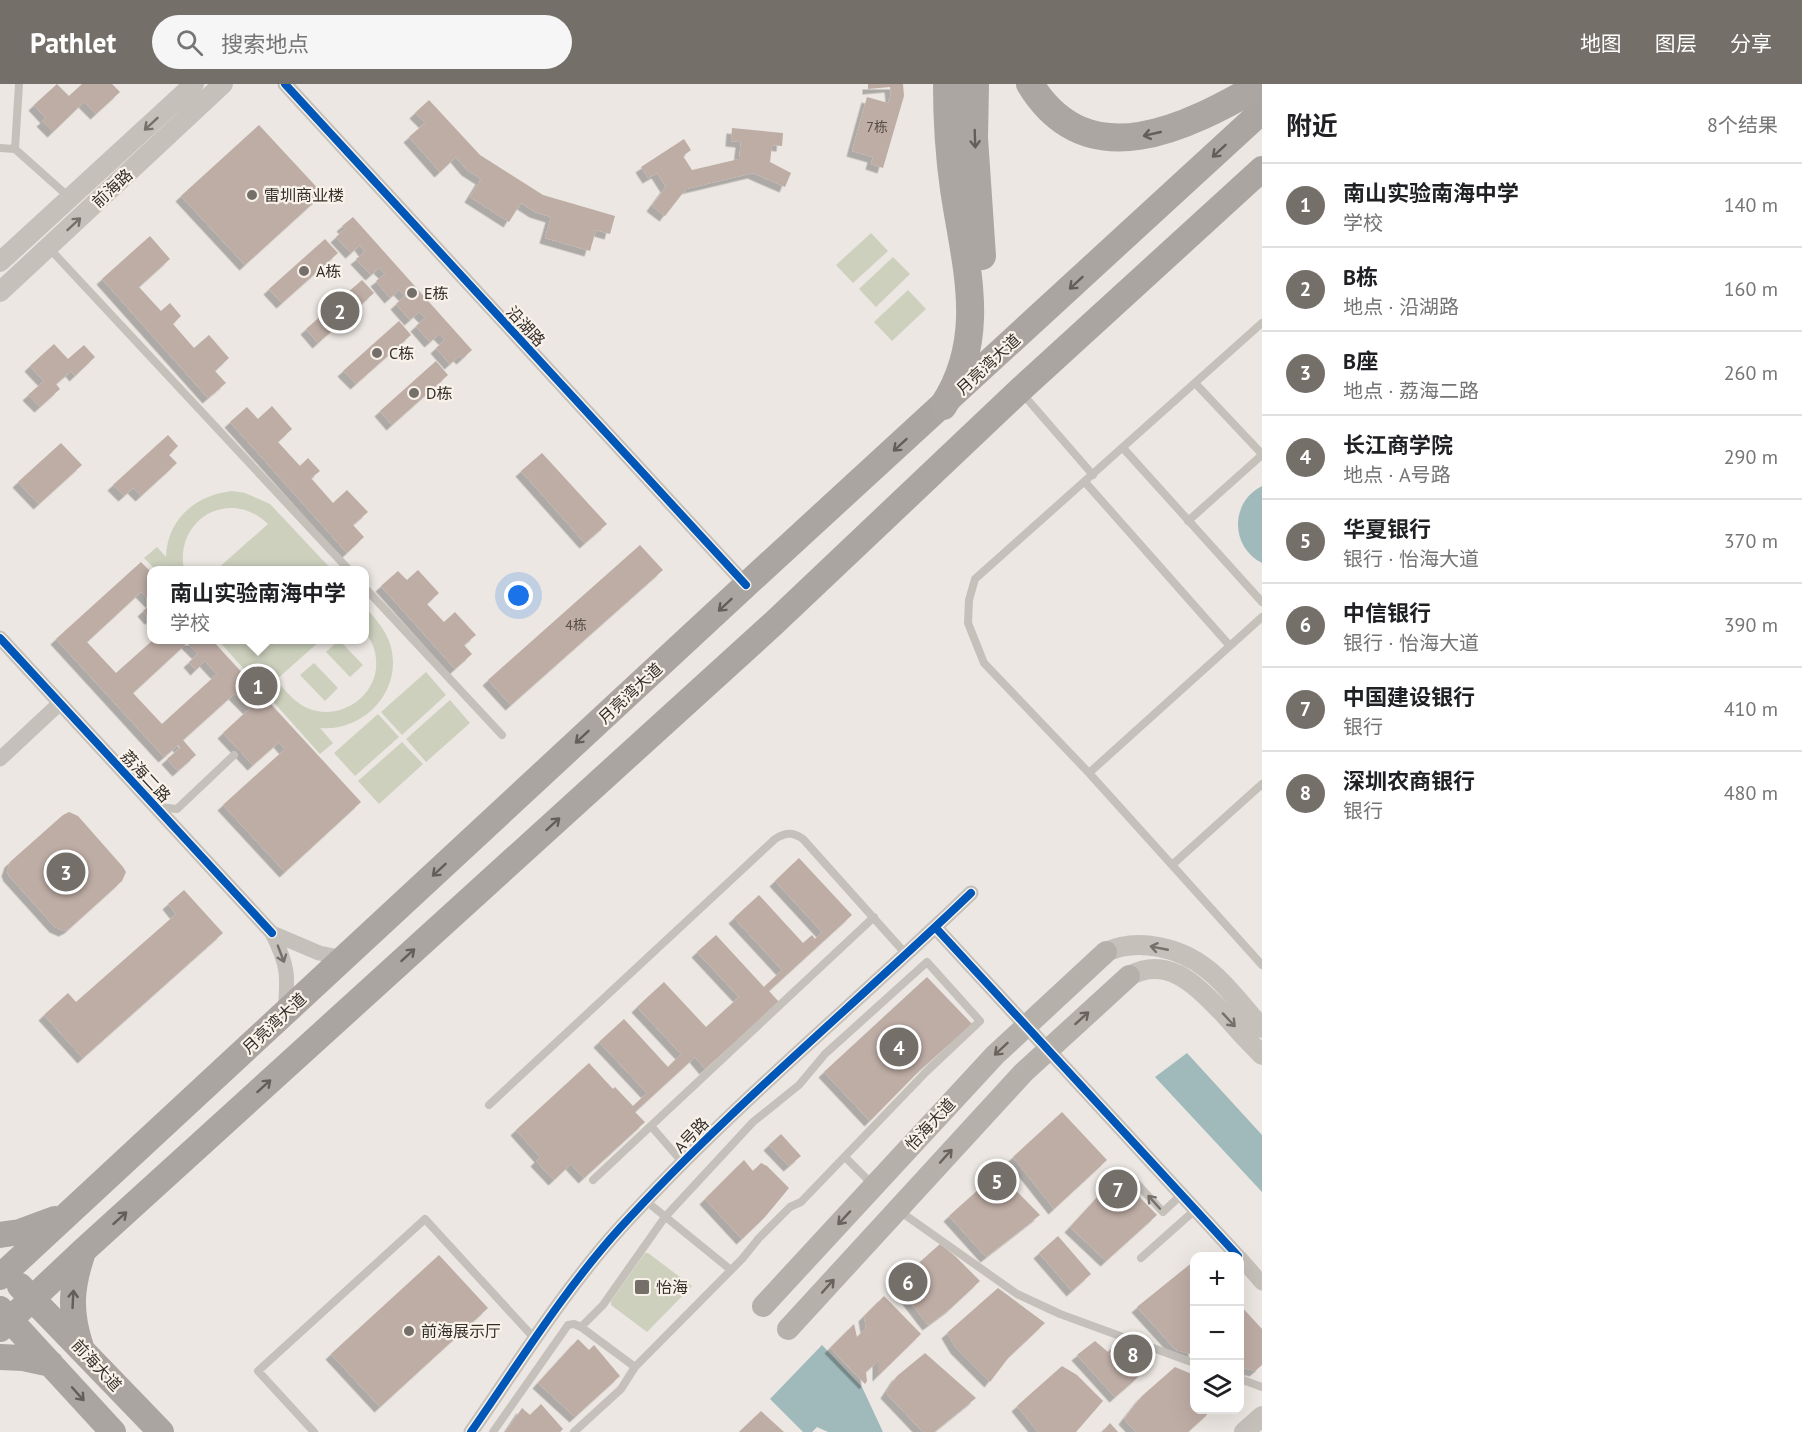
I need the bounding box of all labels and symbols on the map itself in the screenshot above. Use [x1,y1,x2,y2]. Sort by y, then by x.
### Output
one-way arrow [144,117,159,131]
house number: 7栋 [866,118,888,136]
one-way arrow [969,128,980,148]
one-way arrow [1143,129,1162,140]
one-way arrow [1212,144,1227,158]
street label: 前海路 [88,164,136,212]
place label: 雷圳商业楼 [264,185,344,205]
marker: 雷圳商业楼 [245,188,259,202]
one-way arrow [66,217,81,231]
place label: A栋 [316,261,341,281]
marker: A栋 [297,264,311,278]
one-way arrow [1069,276,1084,290]
place label: E栋 [424,283,449,303]
marker: E栋 [405,286,419,300]
pin: 2 [320,288,360,334]
street label: 沿湖路 [502,302,550,350]
street label: 月亮湾大道 [952,329,1024,399]
place label: C栋 [389,343,414,363]
marker: C栋 [370,346,384,360]
place label: D栋 [426,383,452,403]
marker: D栋 [407,386,421,400]
one-way arrow [893,438,908,452]
your location [504,581,533,610]
one-way arrow [718,598,733,612]
house number: 4栋 [565,616,587,634]
street label: 月亮湾大道 [594,658,666,728]
pin: 1 [238,664,278,708]
one-way arrow [575,730,590,744]
street label: 荔海二路 [117,746,175,806]
one-way arrow [545,817,560,831]
pin: 3 [46,850,86,894]
one-way arrow [432,863,447,877]
one-way arrow [1150,942,1169,953]
one-way arrow [277,944,288,962]
one-way arrow [401,948,416,962]
street label: 月亮湾大道 [238,988,310,1058]
one-way arrow [1075,1011,1090,1025]
one-way arrow [1222,1012,1236,1027]
pin: 4 [880,1024,918,1070]
one-way arrow [994,1042,1009,1056]
one-way arrow [256,1079,271,1093]
street label: 怡海大道 [901,1094,959,1154]
street label: A号路 [669,1113,713,1157]
one-way arrow [939,1149,953,1164]
pin: 5 [978,1158,1016,1204]
pin: 7 [1098,1166,1138,1212]
one-way arrow [1147,1195,1161,1210]
one-way arrow [837,1210,851,1225]
one-way arrow [112,1211,127,1225]
pin: 6 [888,1260,928,1304]
place label: 怡海 [656,1277,688,1297]
marker: 怡海 [633,1278,651,1296]
one-way arrow [821,1279,835,1294]
one-way arrow [67,1289,78,1309]
place label: 前海展示厅 [421,1321,501,1341]
marker: 前海展示厅 [402,1324,416,1338]
pin: 8 [1114,1332,1152,1376]
street label: 前海大道 [68,1335,126,1395]
one-way arrow [71,1386,85,1401]

